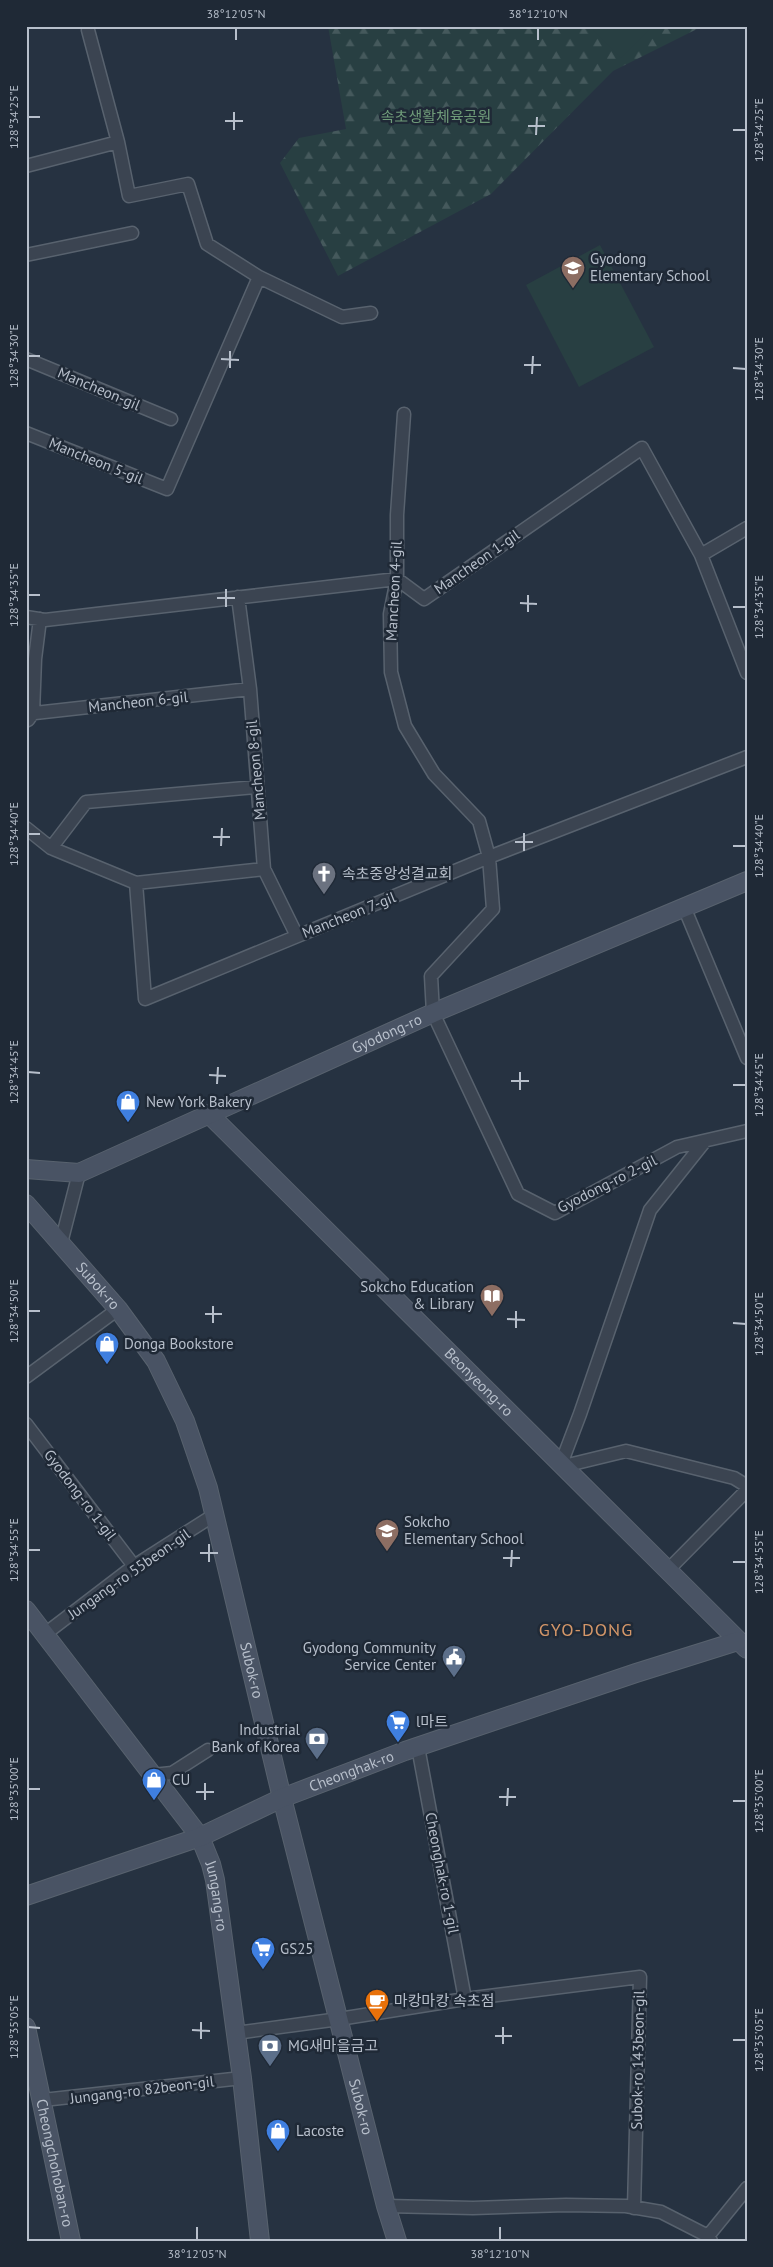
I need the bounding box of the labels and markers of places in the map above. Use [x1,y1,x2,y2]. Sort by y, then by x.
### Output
place label: Gyodong Elementary School [590,249,710,285]
school or university icon: Gyodong Elementary School [560,255,586,289]
church icon: 속초중앙성결교회 [311,861,337,895]
place label: 속초중앙성결교회 [342,864,452,883]
shop icon: New York Bakery [115,1089,141,1123]
place label: New York Bakery [146,1092,252,1111]
place label: Sokcho Education & Library [360,1277,474,1313]
library icon: Sokcho Education & Library [479,1283,505,1317]
shop icon: Donga Bookstore [94,1331,120,1365]
place label: Donga Bookstore [124,1334,234,1353]
place label: Sokcho Elementary School [404,1512,524,1548]
school or university icon: Sokcho Elementary School [374,1518,400,1552]
place label: Gyodong Community Service Center [303,1638,436,1674]
public building icon: Gyodong Community Service Center [441,1644,467,1678]
supermarket icon: l마트 [385,1709,411,1743]
place label: l마트 [416,1712,448,1731]
place label: Industrial Bank of Korea [212,1720,301,1756]
bank icon: Industrial Bank of Korea [304,1726,330,1760]
shop icon: CU [141,1767,167,1801]
place label: CU [172,1770,190,1789]
supermarket icon: GS25 [250,1936,276,1970]
place label: GS25 [280,1939,314,1958]
cafe icon: 마캉마캉 속초점 [364,1988,390,2022]
place label: 마캉마캉 속초점 [394,1991,495,2010]
bank icon: MG새마을금고 [257,2033,283,2067]
place label: MG새마을금고 [288,2036,378,2055]
shop icon: Lacoste [265,2118,291,2152]
place label: Lacoste [296,2121,344,2140]

